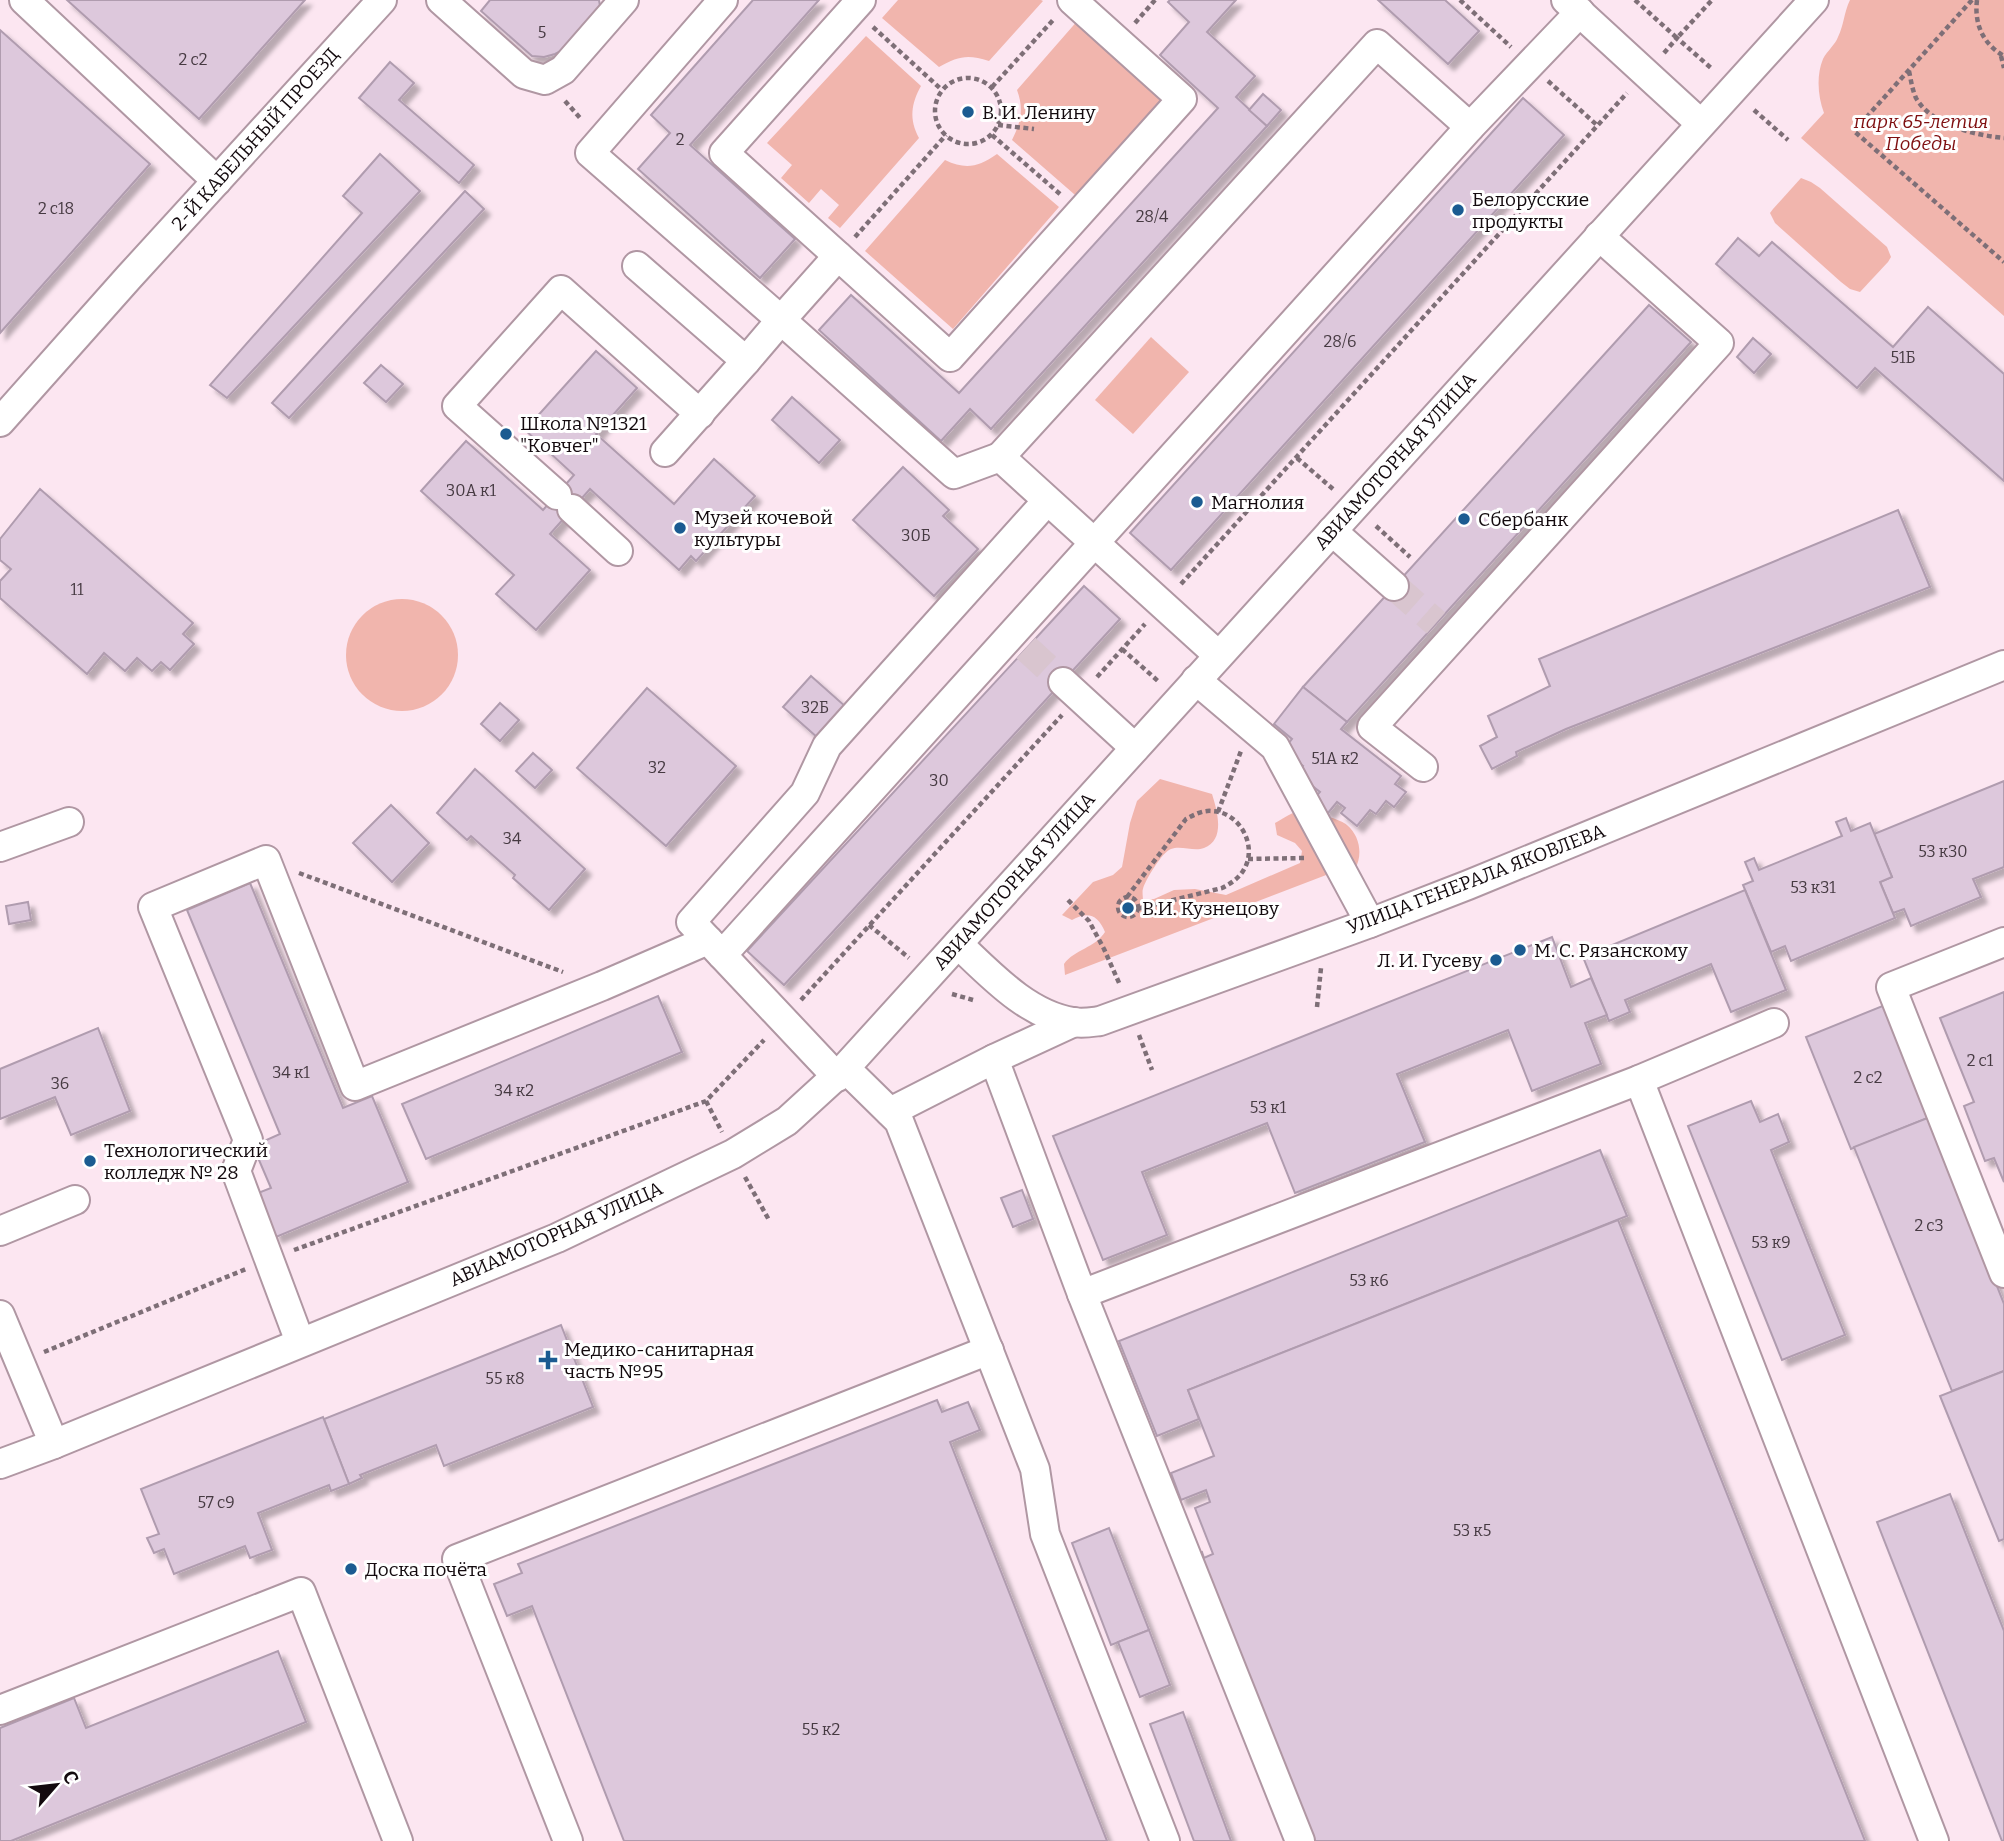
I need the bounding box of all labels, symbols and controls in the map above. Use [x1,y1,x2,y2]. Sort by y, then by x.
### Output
house number: 5 [538,23,546,42]
street label: 2-Й КАБЕЛЬНЫЙ ПРОЕЗД [167,43,343,235]
house number: 2 с2 [179,50,207,69]
place label: В. И. Ленину [982,101,1096,124]
marker: В. И. Ленину [960,104,976,120]
park label: парк 65-летия Победы [1853,110,1988,155]
house number: 2 [676,130,684,149]
place label: Белорусские продукты [1472,188,1589,233]
house number: 2 с18 [38,199,74,218]
marker: Белорусские продукты [1450,202,1466,218]
house number: 28/4 [1136,207,1169,226]
house number: 28/6 [1324,332,1356,351]
house number: 51Б [1891,348,1915,367]
street label: АВИАМОТОРНАЯ УЛИЦА [1309,367,1481,554]
place label: Школа №1321 "Ковчег" [520,412,647,457]
marker: Школа №1321 "Ковчег" [498,426,514,442]
house number: 30А к1 [446,481,496,500]
place label: Магнолия [1211,491,1304,514]
marker: Магнолия [1189,494,1205,510]
place label: Музей кочевой культуры [694,506,833,551]
place label: Сбербанк [1478,508,1569,531]
marker: Сбербанк [1456,511,1472,527]
marker: Музей кочевой культуры [672,520,688,536]
house number: 30Б [901,526,931,545]
house number: 11 [71,580,84,599]
house number: 32Б [801,698,829,717]
house number: 51А к2 [1311,749,1359,768]
house number: 32 [648,758,666,777]
house number: 30 [929,771,949,790]
street label: АВИАМОТОРНАЯ УЛИЦА [928,787,1100,974]
street label: УЛИЦА ГЕНЕРАЛА ЯКОВЛЕВА [1344,819,1609,939]
house number: 34 [503,829,522,848]
house number: 53 к30 [1918,842,1968,861]
house number: 53 к31 [1790,878,1836,897]
place label: В.И. Кузнецову [1142,897,1280,920]
marker: В.И. Кузнецову [1120,900,1136,916]
place label: М. С. Рязанскому [1534,939,1689,962]
marker: М. С. Рязанскому [1512,942,1528,958]
place label: Л. И. Гусеву [1377,949,1483,972]
marker: Л. И. Гусеву [1488,952,1504,968]
house number: 2 с1 [1967,1051,1994,1070]
house number: 34 к1 [272,1063,310,1082]
house number: 2 с2 [1854,1068,1882,1087]
house number: 36 [51,1074,69,1093]
house number: 34 к2 [494,1081,534,1100]
house number: 53 к1 [1250,1098,1287,1117]
place label: Технологический колледж № 28 [104,1139,268,1184]
marker: Технологический колледж № 28 [82,1153,98,1169]
street label: АВИАМОТОРНАЯ УЛИЦА [446,1176,667,1291]
house number: 2 с3 [1914,1216,1944,1235]
house number: 53 к9 [1751,1233,1791,1252]
house number: 53 к6 [1349,1271,1389,1290]
place label: Медико-санитарная часть №95 [563,1338,754,1383]
marker: Медико-санитарная часть №95 [538,1350,558,1370]
house number: 55 к8 [485,1369,525,1388]
house number: 57 с9 [197,1493,235,1512]
house number: 53 к5 [1453,1521,1491,1540]
place label: Доска почёта [365,1558,487,1581]
marker: Доска почёта [343,1561,359,1577]
house number: 55 к2 [802,1720,840,1739]
north arrow [21,1750,91,1820]
text: С [58,1767,84,1788]

